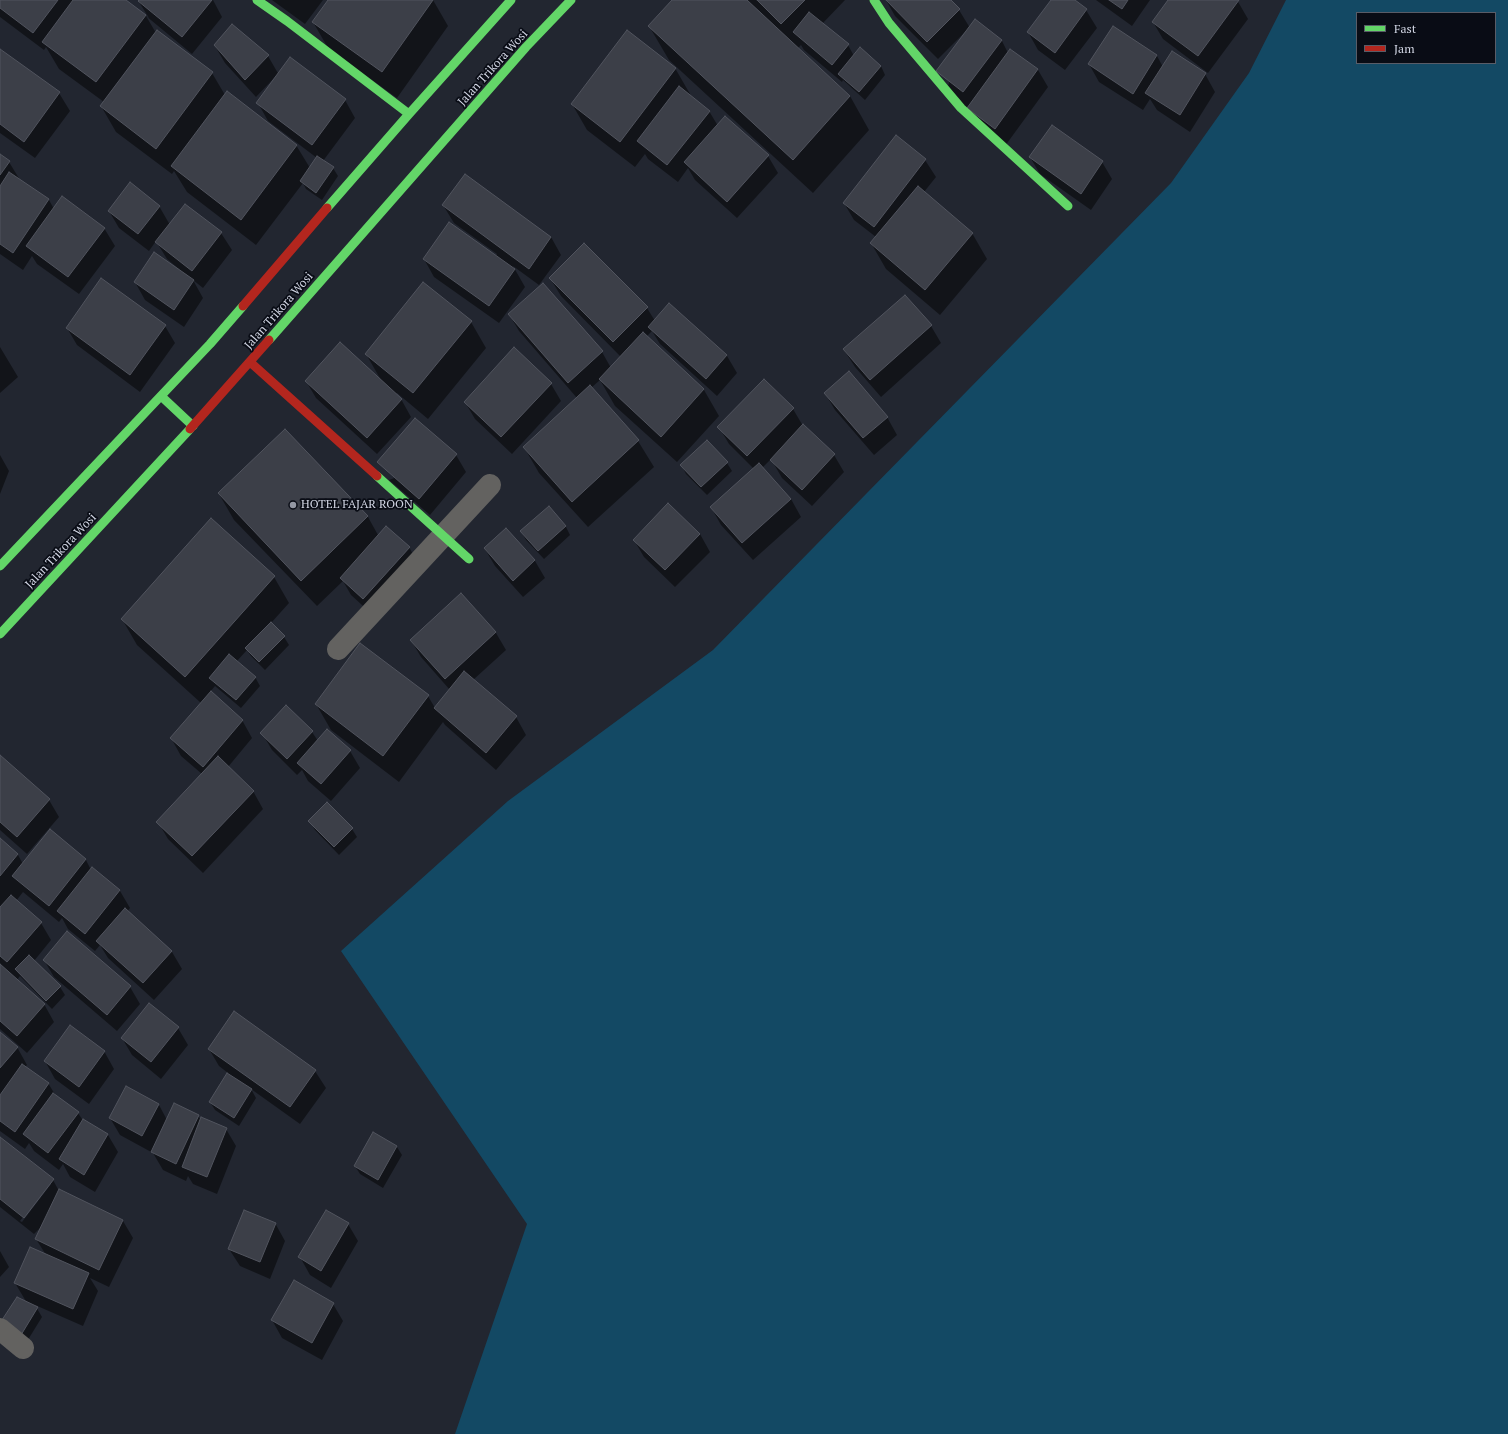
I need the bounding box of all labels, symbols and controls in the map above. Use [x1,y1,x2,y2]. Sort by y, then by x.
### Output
legend [1356,12,1496,64]
text: Fast [1394,21,1416,36]
street label: Jalan Trikora Wosi [455,27,531,109]
text: Jam [1394,41,1415,56]
street label: Jalan Trikora Wosi [242,270,316,352]
place label: HOTEL FAJAR ROON [301,498,413,512]
marker: HOTEL FAJAR ROON [288,500,298,510]
street label: Jalan Trikora Wosi [23,511,99,591]

